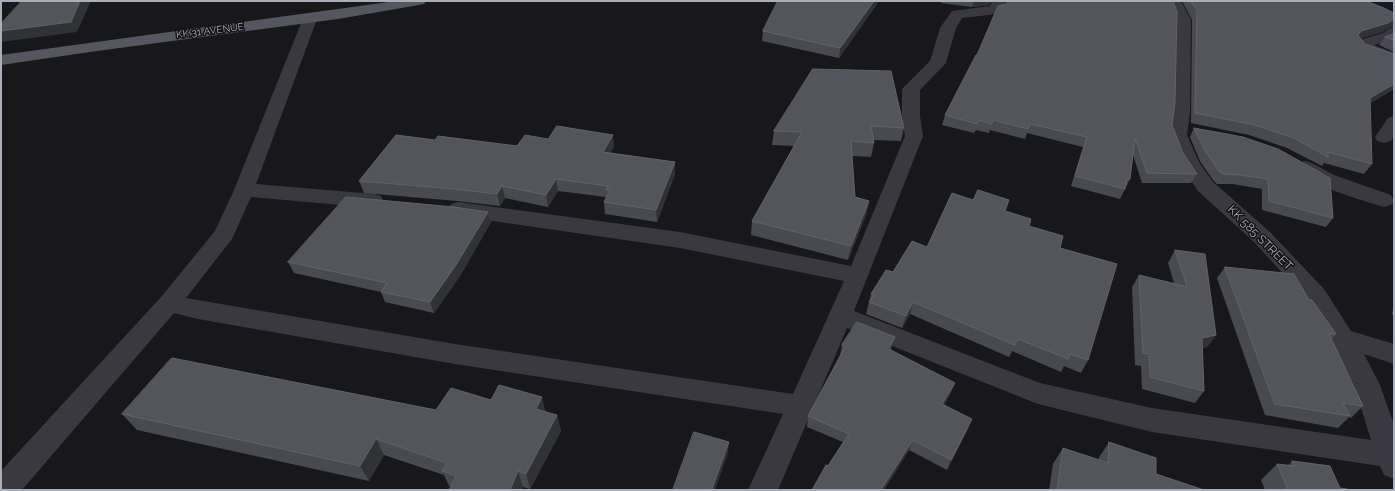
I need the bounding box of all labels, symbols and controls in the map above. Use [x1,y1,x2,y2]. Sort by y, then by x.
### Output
street label: KK 31 AVENUE [176,21,244,41]
street label: KK 585 STREET [1224,202,1296,274]

